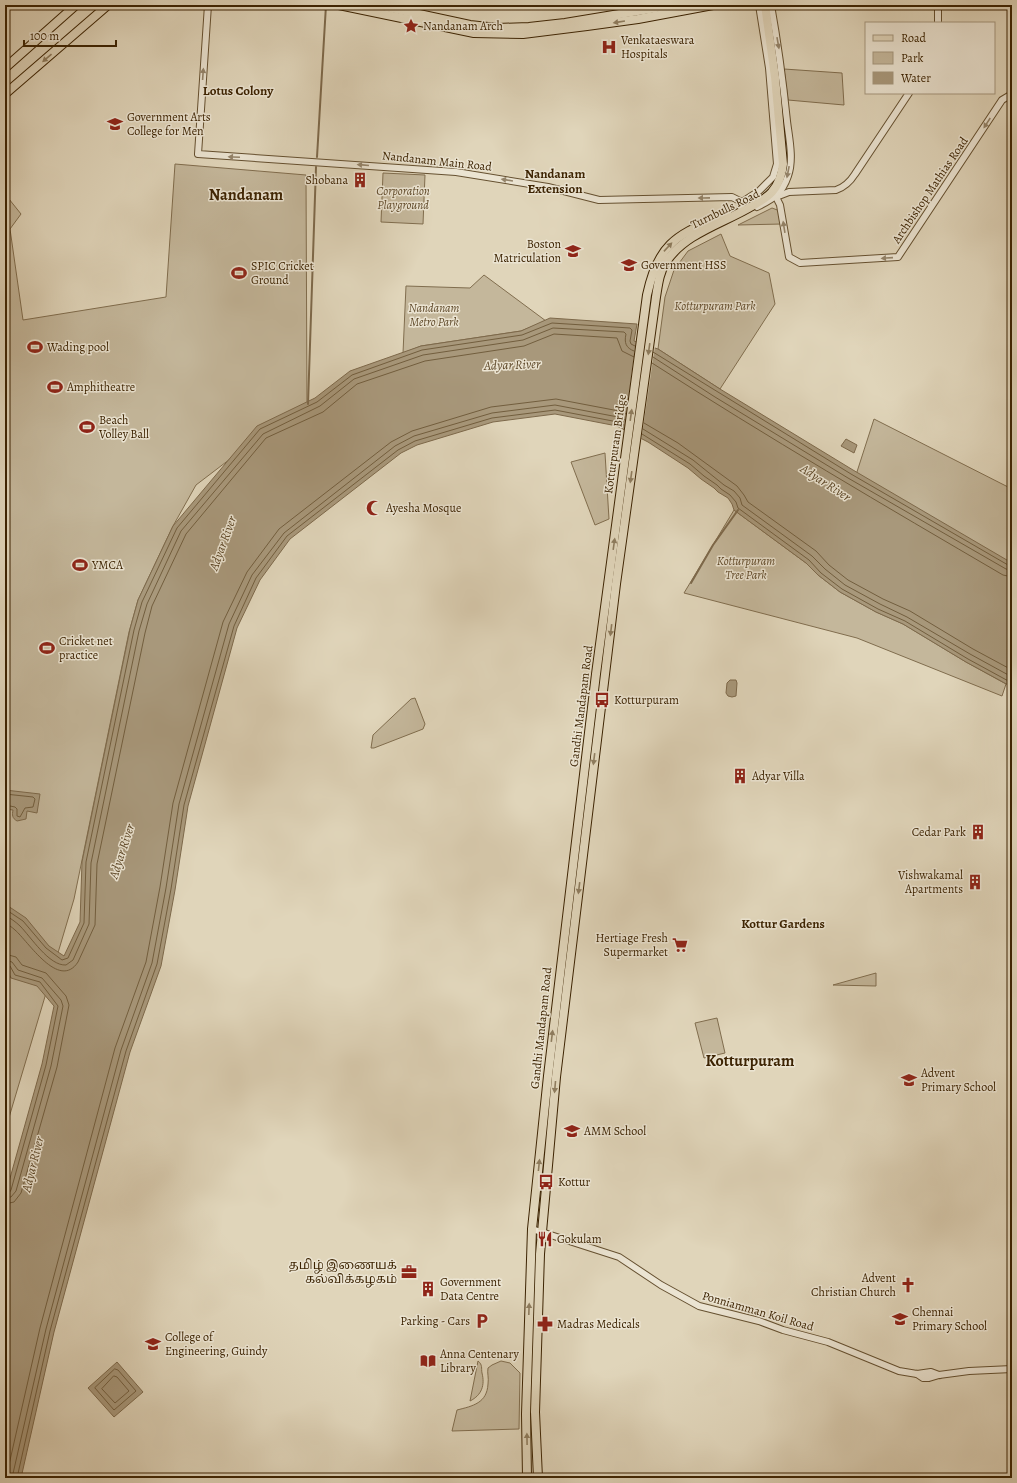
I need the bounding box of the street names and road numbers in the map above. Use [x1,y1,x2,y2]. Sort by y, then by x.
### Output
street label: Archbishop Mathias Road [888,133,972,247]
street label: Nandanam Main Road [381,147,493,175]
street label: Turnbulls Road [688,185,762,233]
street label: Kotturpuram Bridge [600,393,630,495]
street label: Gandhi Mandapam Road [566,644,596,768]
street label: Gandhi Mandapam Road [527,966,555,1090]
street label: Ponniamman Koil Road [700,1287,816,1335]

